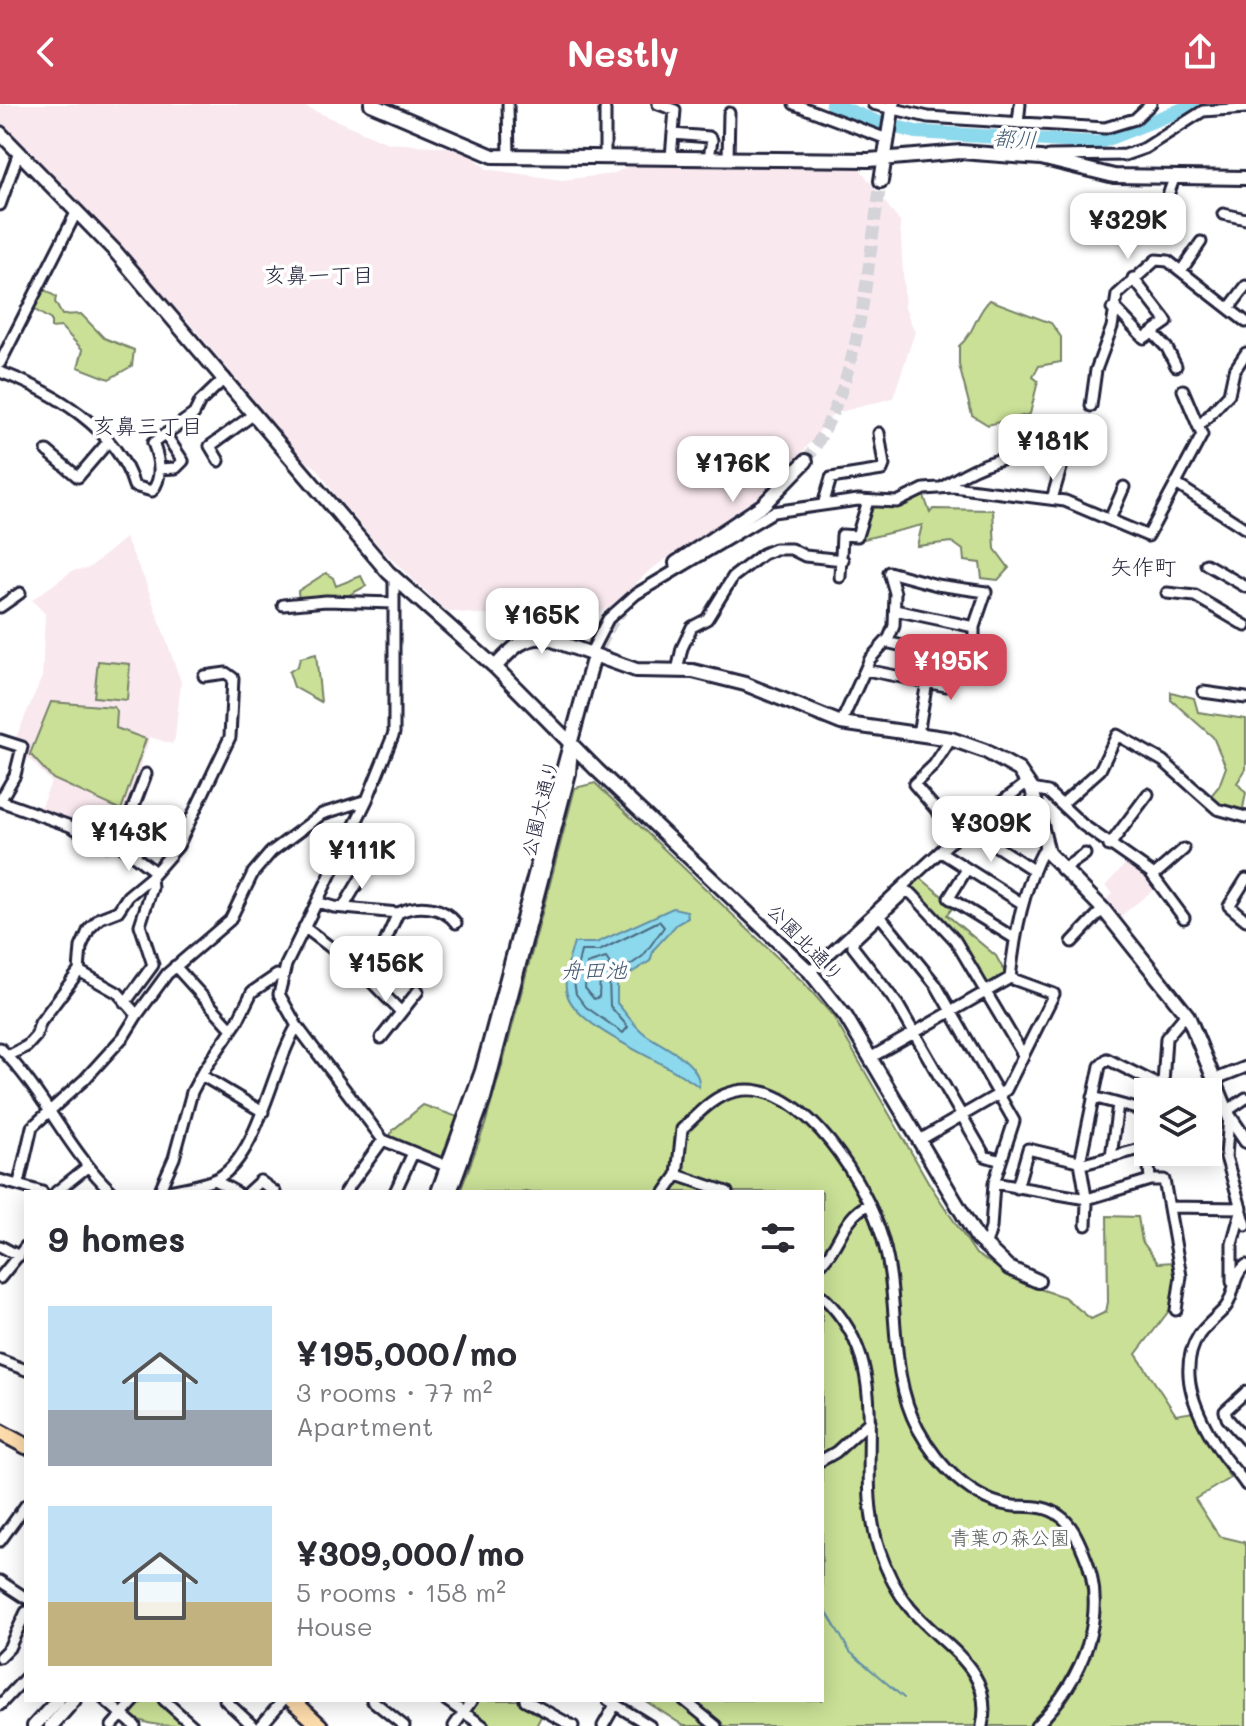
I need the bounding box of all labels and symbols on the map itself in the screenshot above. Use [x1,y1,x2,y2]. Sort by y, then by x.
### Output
water label: 都川 [992,122,1038,154]
pin: ¥329K [1072,193,1184,261]
district label: 亥鼻一丁目 [264,260,374,289]
district label: 亥鼻三丁目 [93,411,203,440]
pin: ¥181K [997,414,1109,482]
pin: ¥176K [677,436,789,504]
district label: 矢作町 [1110,552,1176,581]
pin: ¥165K [486,588,598,656]
pin: ¥195K [895,634,1007,702]
street label: 公園大通り [514,756,564,860]
pin: ¥309K [935,796,1047,864]
pin: ¥143K [73,805,185,873]
pin: ¥111K [306,823,418,891]
street label: 公園北通り [762,897,850,987]
pin: ¥156K [330,936,442,1004]
water label: 舟田池 [561,955,628,984]
park label: 青葉の森公園 [950,1524,1070,1550]

